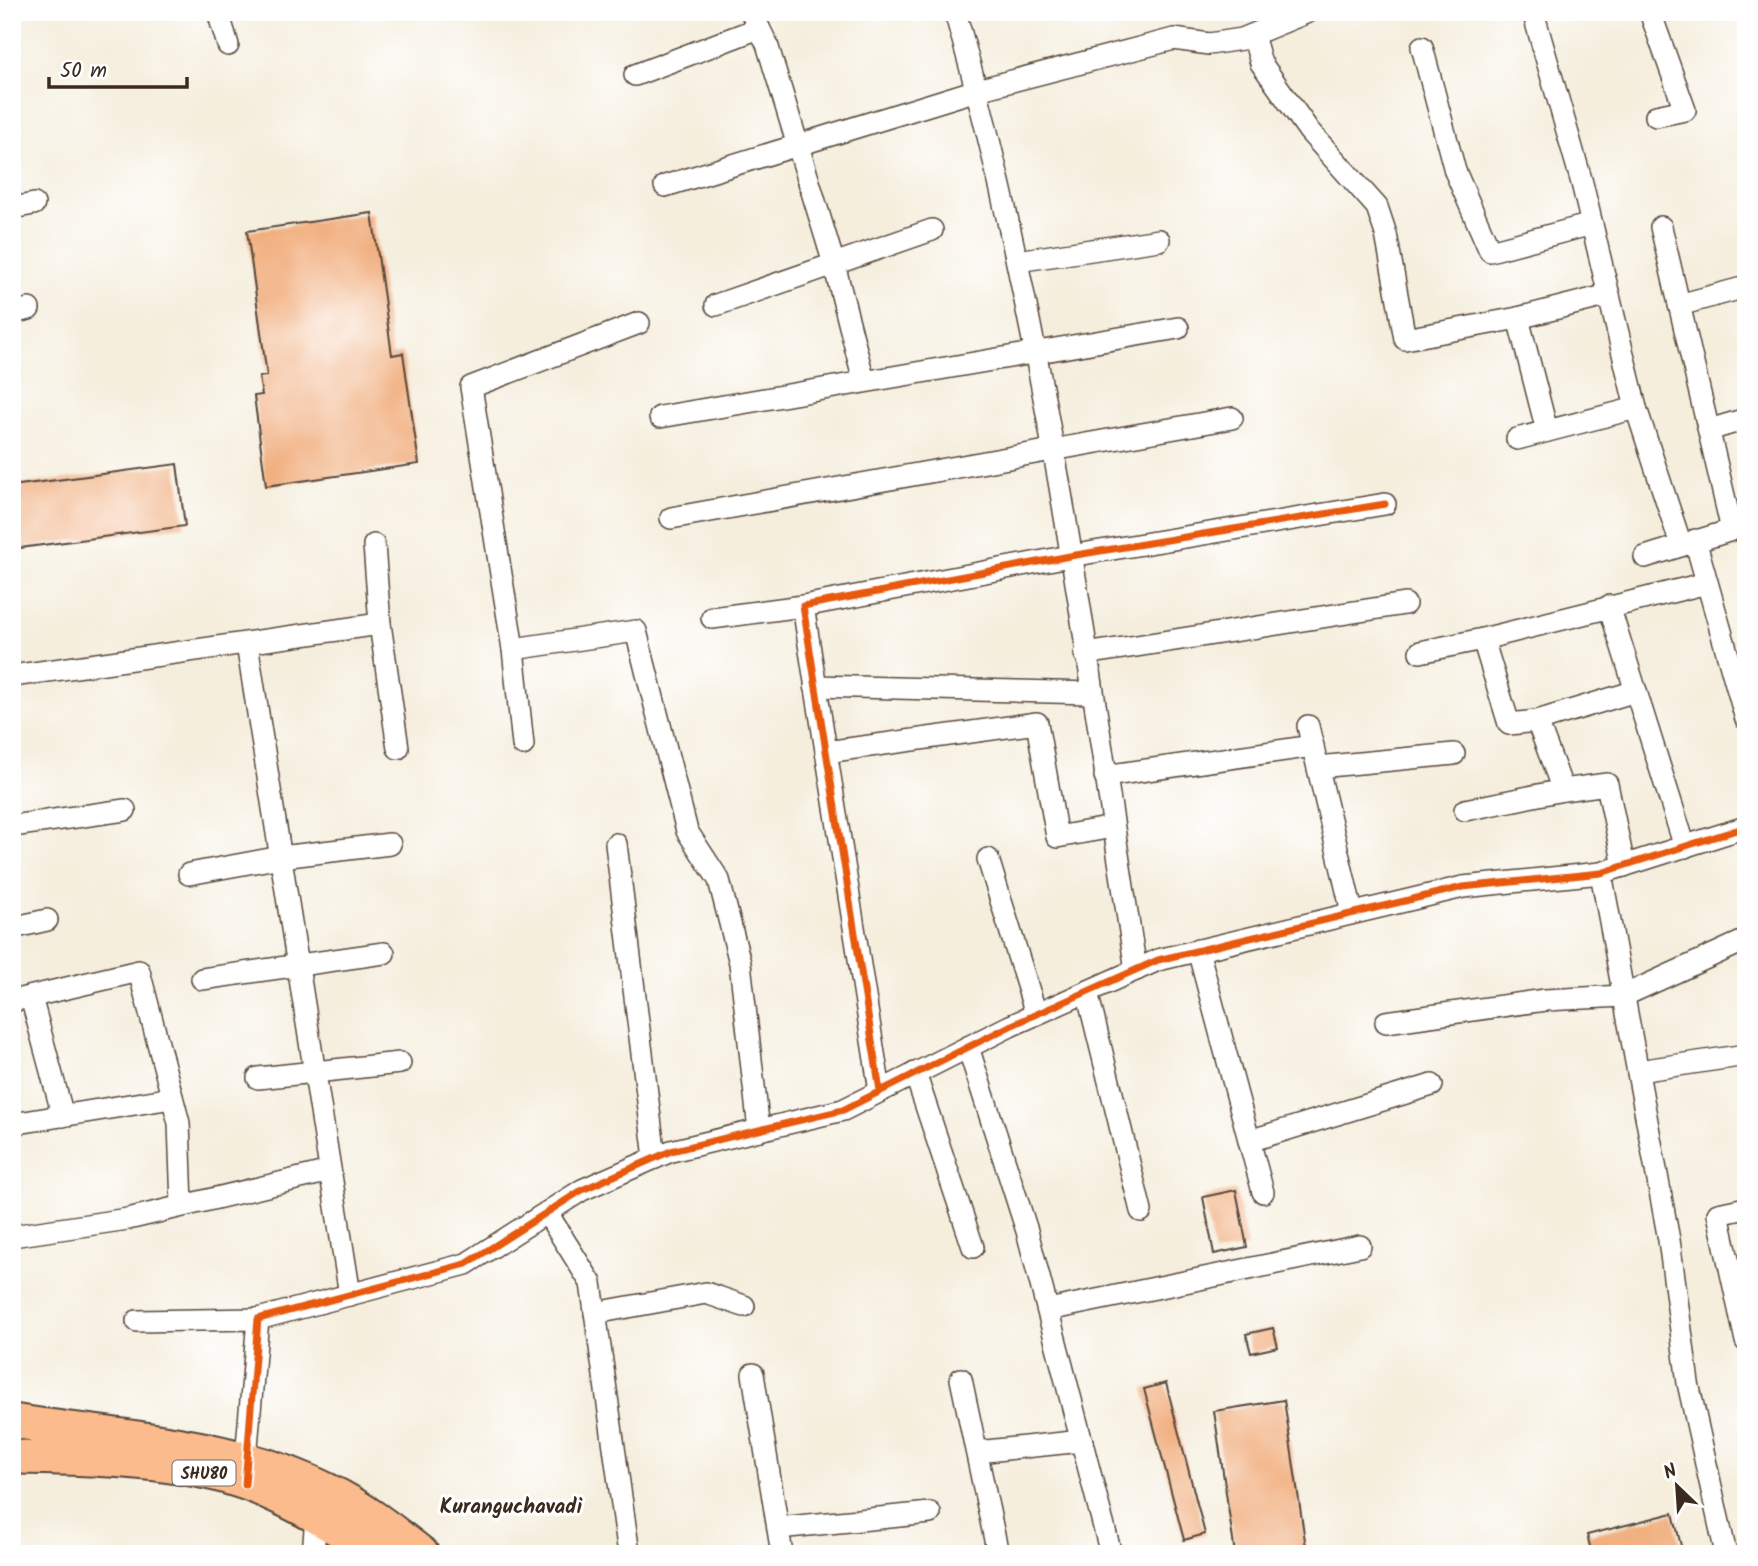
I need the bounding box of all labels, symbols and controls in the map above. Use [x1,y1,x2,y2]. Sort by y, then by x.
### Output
scale bar [49,46,187,90]
text: 50 m [60,55,107,88]
north arrow [1642,1450,1712,1520]
text: N [1659,1456,1682,1489]
road number: SHU80 [172,1460,235,1485]
district label: Kuranguchavadi [440,1491,583,1524]

